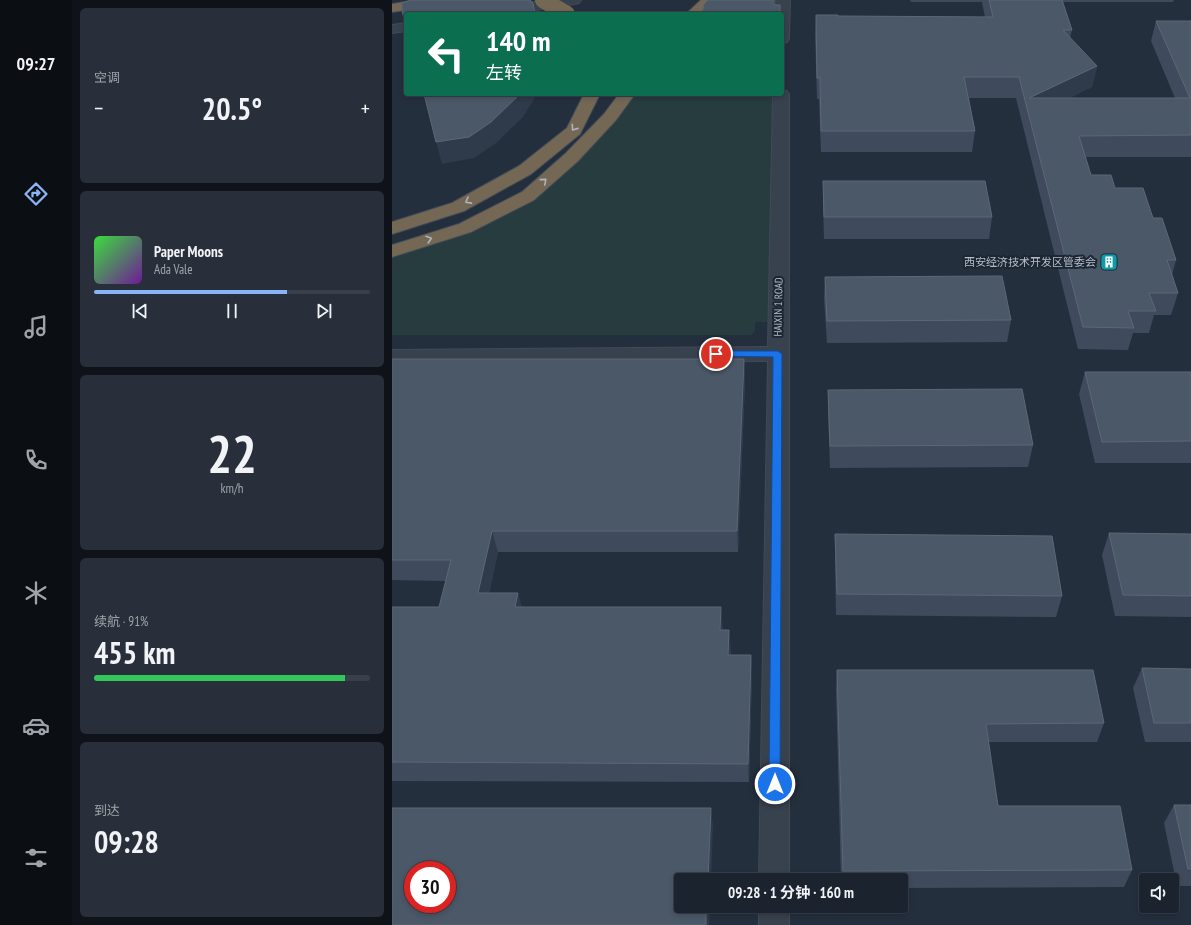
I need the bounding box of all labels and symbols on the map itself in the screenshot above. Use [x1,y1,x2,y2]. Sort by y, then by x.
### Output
one-way arrow [572,124,579,131]
one-way arrow [540,179,547,186]
one-way arrow [465,197,472,204]
one-way arrow [426,235,433,244]
building icon: 西安经济技术开发区管委会 [1099,252,1119,272]
place label: 西安经济技术开发区管委会 [964,255,1096,269]
street label: HAIXIN 1 ROAD [770,277,786,337]
pin [699,337,733,371]
position arrow [754,763,796,805]
speed limit sign: 30 [404,861,456,913]

